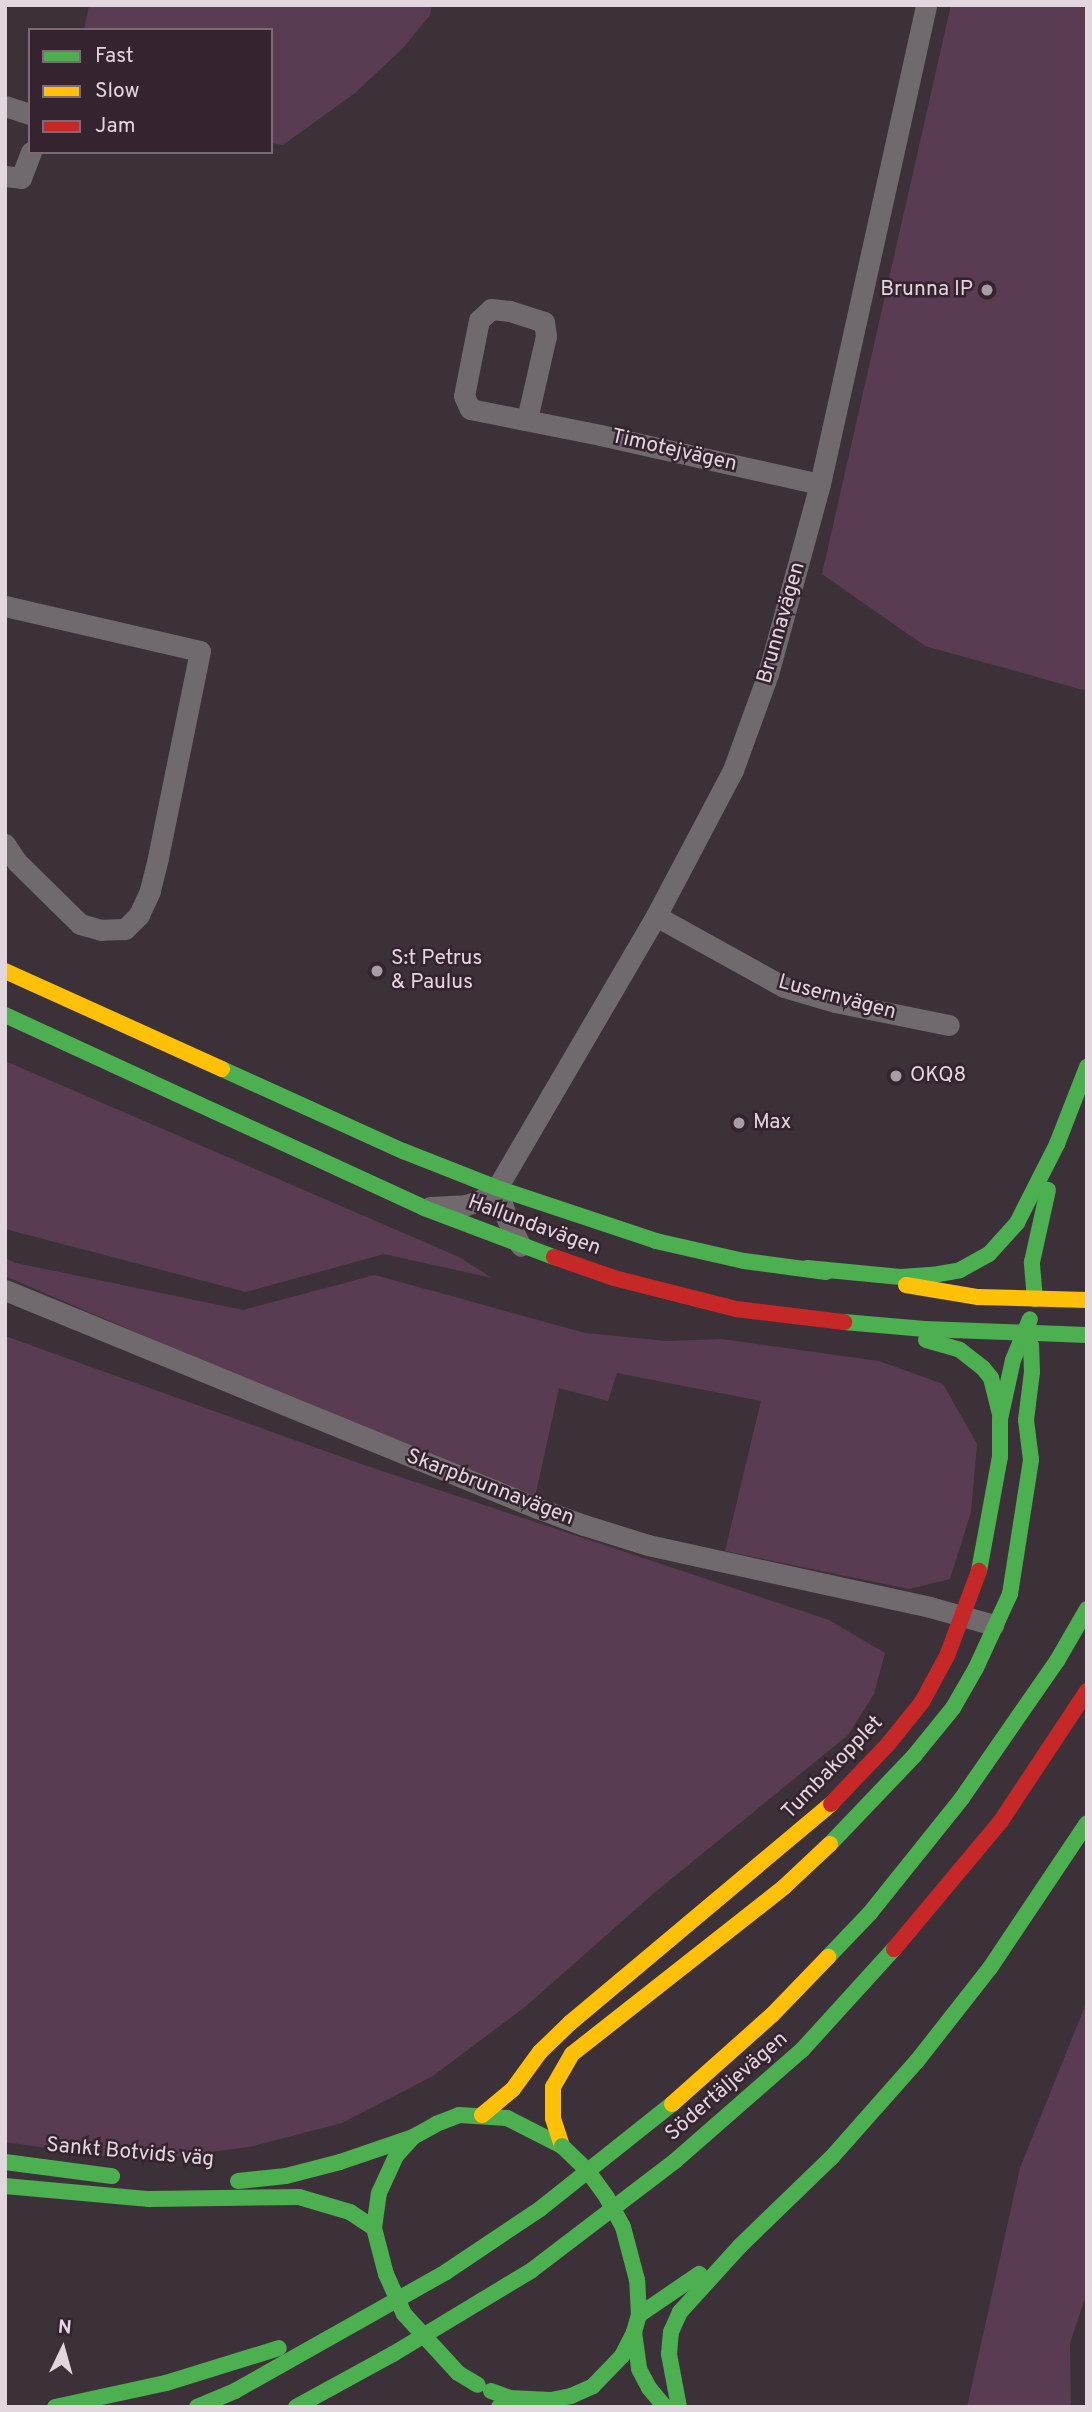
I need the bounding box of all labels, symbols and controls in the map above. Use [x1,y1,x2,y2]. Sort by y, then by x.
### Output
legend [28,28,273,154]
text: Fast [95,43,134,70]
text: Slow [95,78,140,105]
text: Jam [95,113,136,140]
place label: Brunna IP [880,277,973,303]
marker: Brunna IP [979,282,995,298]
street label: Timotejvägen [609,424,739,478]
street label: Brunnavägen [753,559,811,687]
place label: S:t Petrus & Paulus [391,946,482,996]
marker: S:t Petrus & Paulus [369,963,385,979]
street label: Lusernvägen [775,970,899,1026]
place label: OKQ8 [910,1063,966,1089]
marker: OKQ8 [888,1068,904,1084]
place label: Max [753,1110,791,1136]
marker: Max [731,1115,747,1131]
street label: Hallundavägen [464,1190,604,1262]
street label: Skarpbrunnavägen [403,1444,577,1532]
street label: Tumbakopplet [777,1711,889,1825]
street label: Södertäljevägen [661,2027,793,2147]
street label: Sankt Botvids väg [45,2133,215,2173]
north arrow [28,2314,98,2384]
text: N [57,2316,73,2341]

